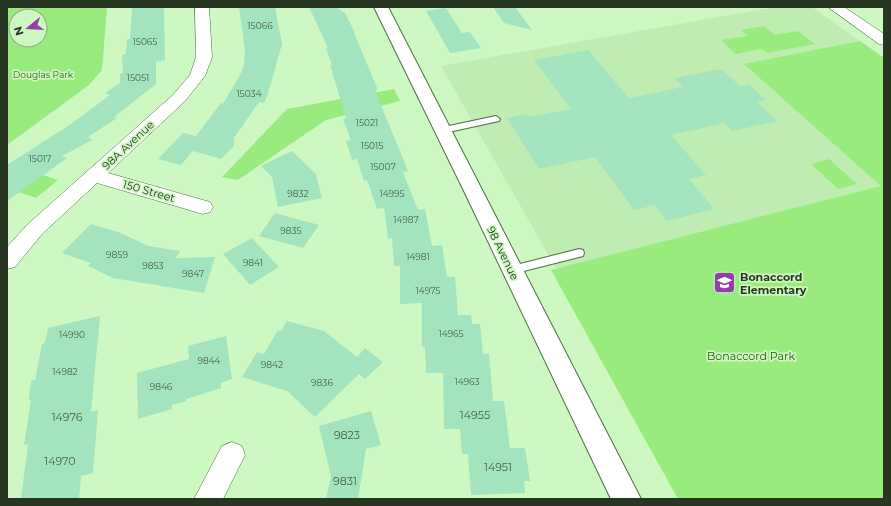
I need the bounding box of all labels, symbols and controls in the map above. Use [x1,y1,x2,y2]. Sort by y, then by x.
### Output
north arrow [8,8,48,48]
house number: 15066 [247,20,273,31]
text: N [10,25,27,37]
house number: 15065 [133,36,157,47]
park label: Douglas Park [13,69,74,80]
house number: 15051 [127,72,149,83]
house number: 15034 [236,88,262,99]
street label: 98A Avenue [99,117,157,173]
house number: 15021 [356,117,378,128]
house number: 15015 [361,140,383,151]
house number: 15017 [29,153,51,164]
house number: 15007 [370,161,396,172]
street label: 150 Street [121,177,177,205]
house number: 9832 [287,188,309,199]
house number: 14995 [379,188,405,199]
house number: 14987 [393,214,419,225]
street label: 98 Avenue [484,224,522,282]
house number: 9835 [280,225,302,236]
house number: 9859 [106,249,128,260]
house number: 14981 [406,251,430,262]
house number: 9841 [243,257,263,268]
house number: 9853 [142,260,164,271]
house number: 9847 [182,268,204,279]
school or university icon: Bonaccord Elementary [711,270,737,296]
place label: Bonaccord Elementary [740,270,807,297]
house number: 14975 [416,285,440,296]
house number: 14965 [438,328,464,339]
house number: 14990 [59,329,85,340]
park label: Bonaccord Park [707,349,795,363]
house number: 9844 [197,355,221,366]
house number: 9842 [261,359,283,370]
house number: 14982 [52,366,78,377]
house number: 14963 [454,376,480,387]
house number: 9836 [311,377,333,388]
house number: 9846 [150,381,173,392]
house number: 14955 [460,408,490,422]
house number: 14976 [52,410,83,424]
house number: 9823 [334,428,360,442]
house number: 14970 [44,454,76,468]
house number: 14951 [484,460,512,474]
house number: 9831 [333,474,357,488]

